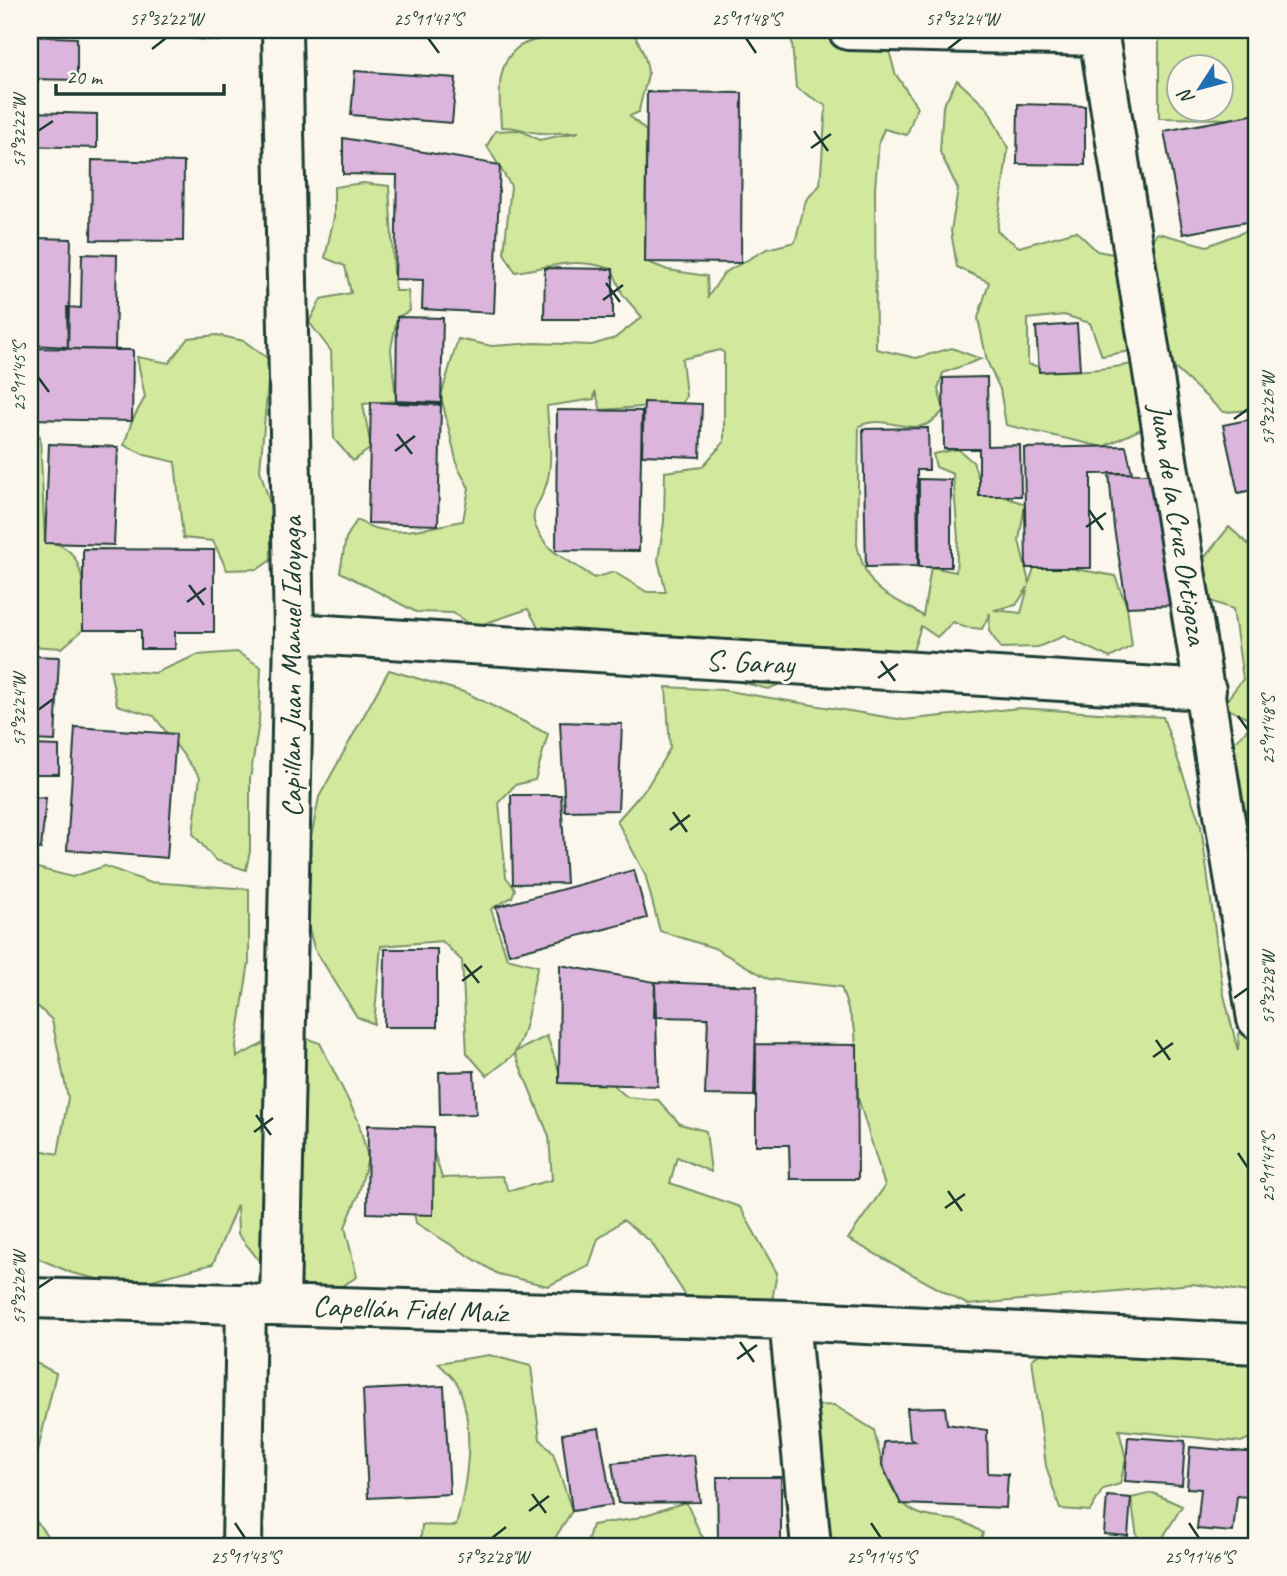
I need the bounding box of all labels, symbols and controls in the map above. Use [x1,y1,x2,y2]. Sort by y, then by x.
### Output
text: 57°32'22"W [129,8,206,30]
text: 25°11'47"S [394,8,466,30]
text: 25°11'48"S [712,8,784,30]
text: 57°32'24"W [925,8,1002,30]
scale bar [56,52,224,96]
north arrow [1164,52,1234,122]
text: 20 m [66,64,104,90]
text: N [1172,83,1200,109]
text: 57°32'22"W [8,91,30,168]
text: 25°11'45"S [8,339,30,411]
text: 57°32'26"W [1257,369,1279,446]
street label: Juan de la Cruz Ortigoza [1141,399,1217,649]
street label: Capillan Juan Manuel Idoyaga [272,515,310,817]
street label: S. Garay [705,641,797,683]
text: 57°32'24"W [8,670,30,747]
text: 25°11'48"S [1257,692,1279,764]
text: 57°32'28"W [1257,948,1279,1025]
text: 25°11'47"S [1257,1130,1279,1202]
text: 57°32'26"W [8,1248,30,1325]
street label: Capellán Fidel Maíz [312,1287,512,1332]
text: 25°11'43"S [211,1546,283,1568]
text: 57°32'28"W [455,1546,532,1568]
text: 25°11'45"S [847,1546,919,1568]
text: 25°11'46"S [1165,1546,1237,1568]

